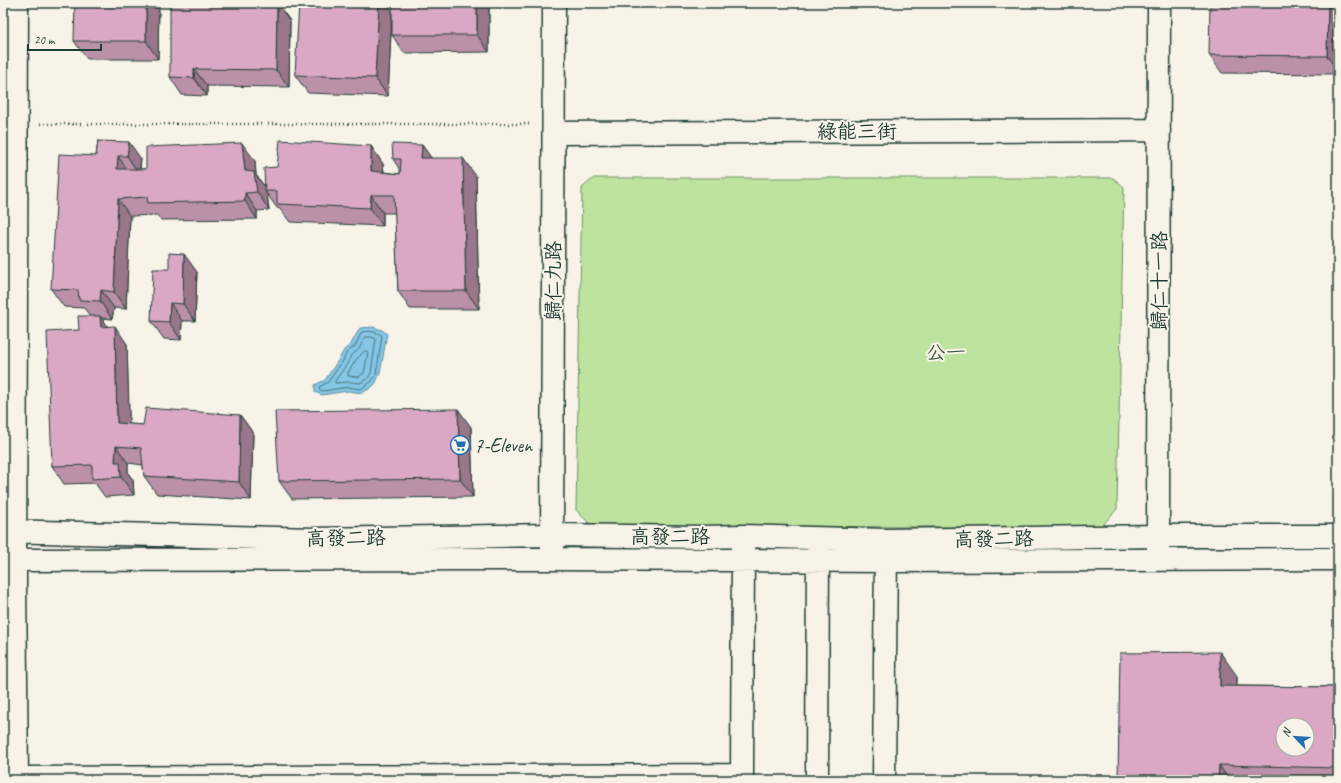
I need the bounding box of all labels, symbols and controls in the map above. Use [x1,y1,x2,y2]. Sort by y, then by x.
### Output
scale bar [28,26,101,52]
text: 20 m [34,32,56,48]
street label: 綠能三街 [817,119,897,144]
street label: 歸仁十一路 [1147,230,1172,331]
street label: 歸仁九路 [541,240,566,321]
park label: 公一 [926,340,966,365]
place label: 7-Eleven [474,433,533,458]
supermarket icon: 7-Eleven [449,434,471,456]
street label: 高發二路 [630,524,711,549]
street label: 高發二路 [306,525,387,551]
street label: 高發二路 [954,526,1035,552]
north arrow [1275,717,1315,757]
text: N [1278,725,1295,739]

